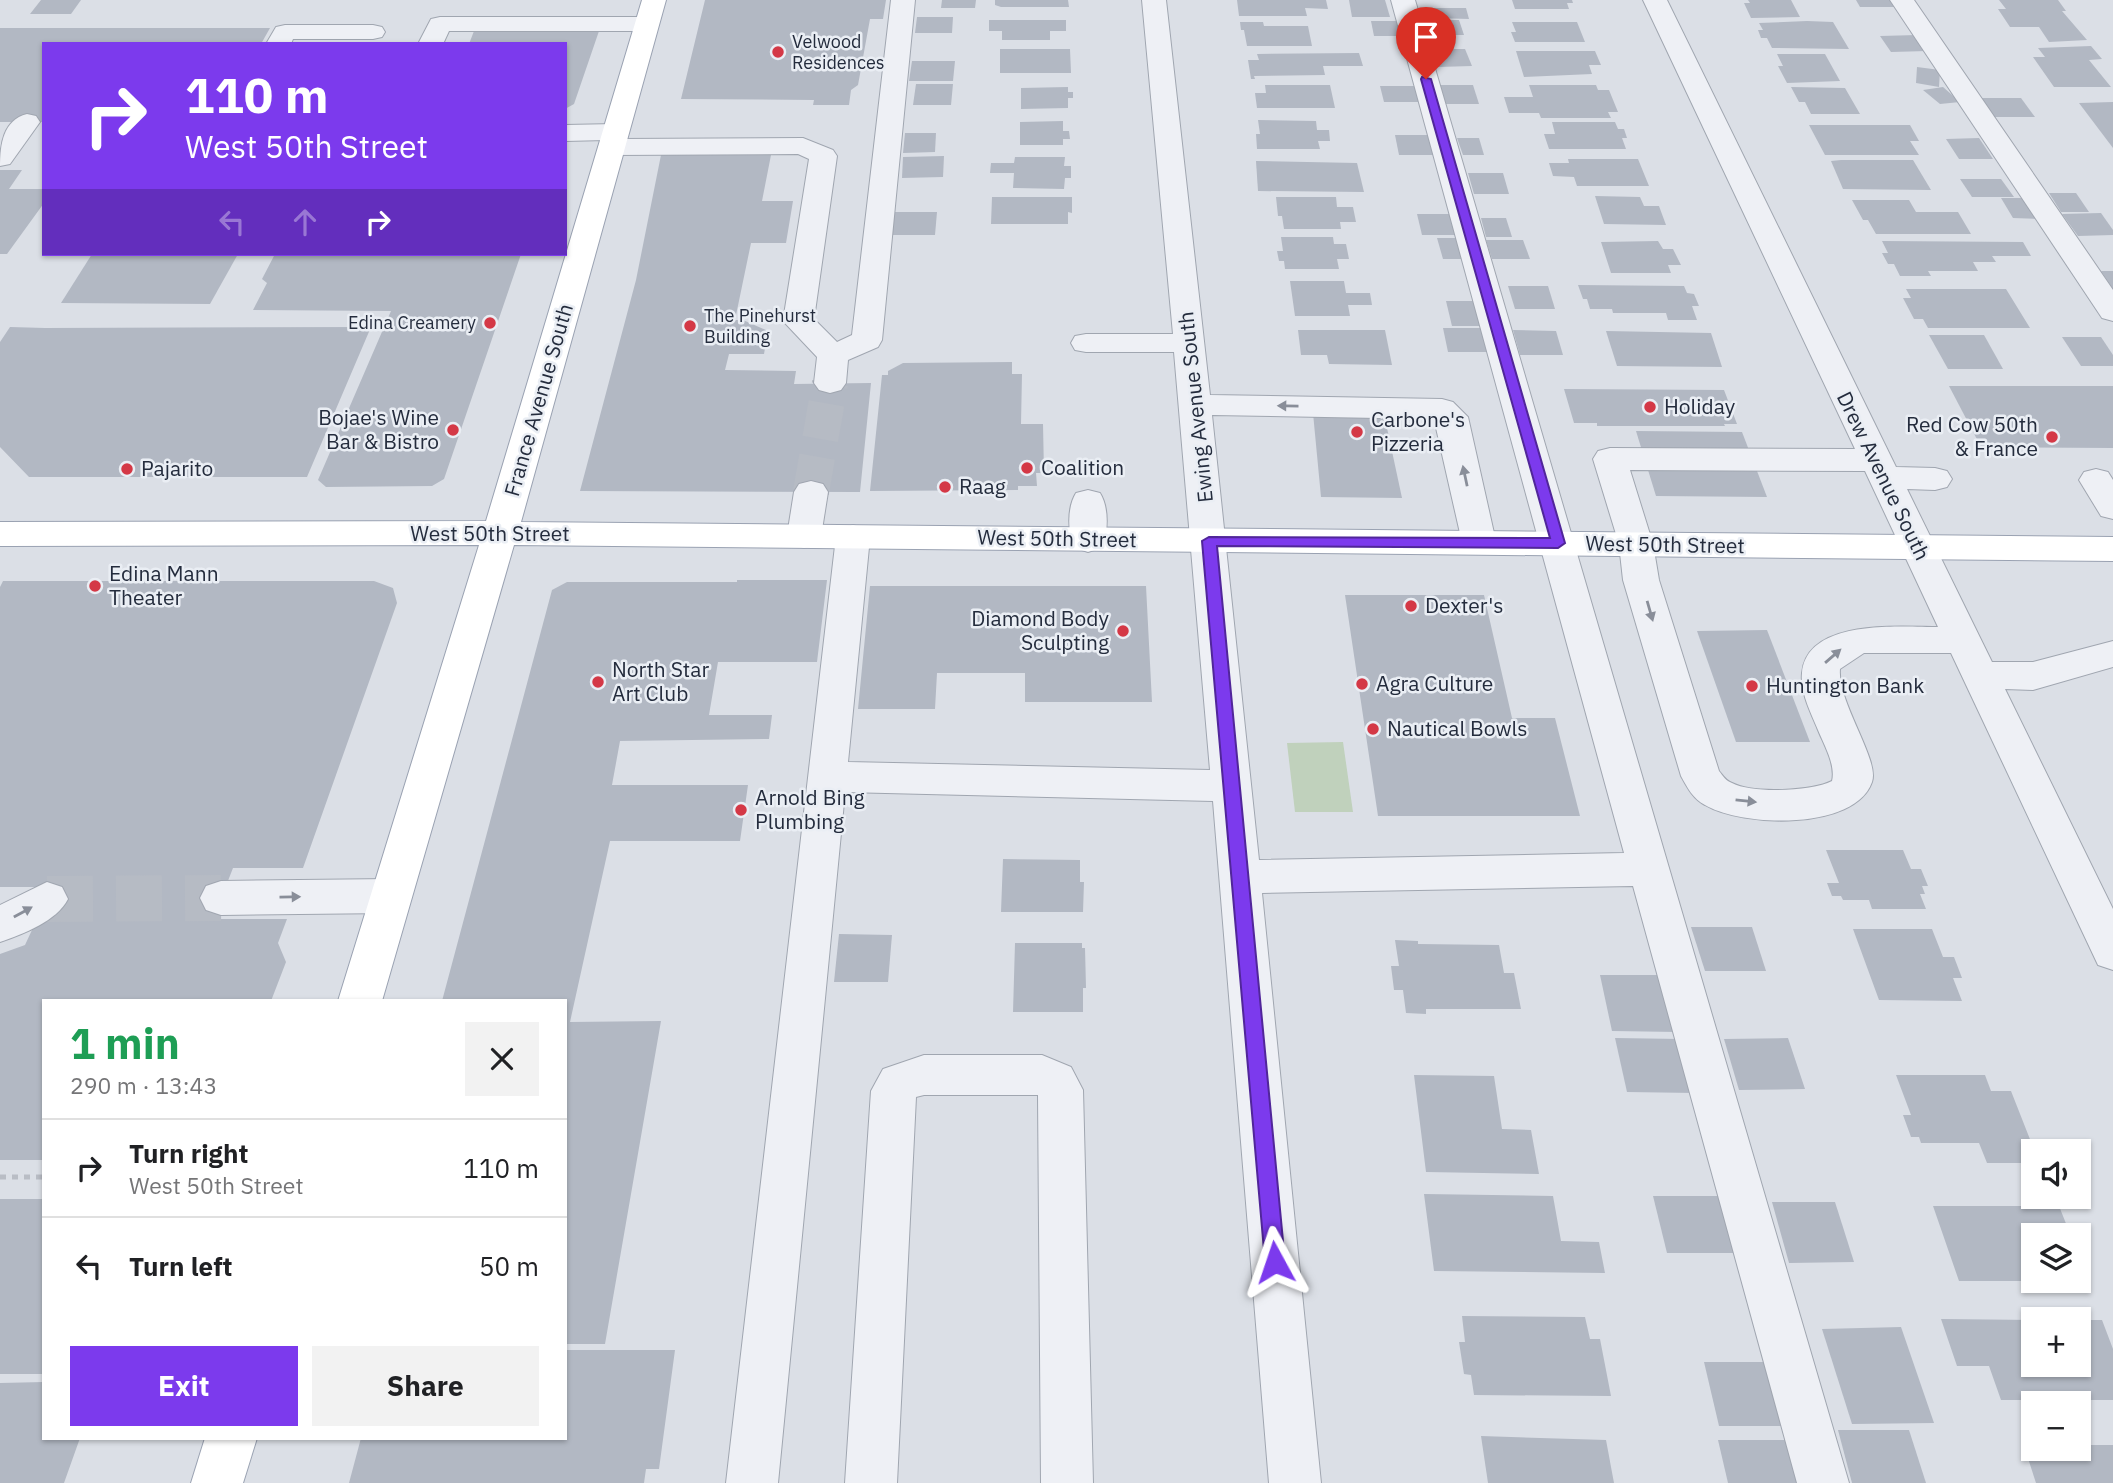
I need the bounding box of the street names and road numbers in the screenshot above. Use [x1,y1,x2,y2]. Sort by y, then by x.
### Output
street label: France Avenue South [497,300,579,499]
street label: Ewing Avenue South [1171,310,1219,504]
street label: Drew Avenue South [1831,387,1937,565]
street label: West 50th Street [410,519,570,547]
street label: West 50th Street [977,523,1137,553]
street label: West 50th Street [1585,529,1745,559]

